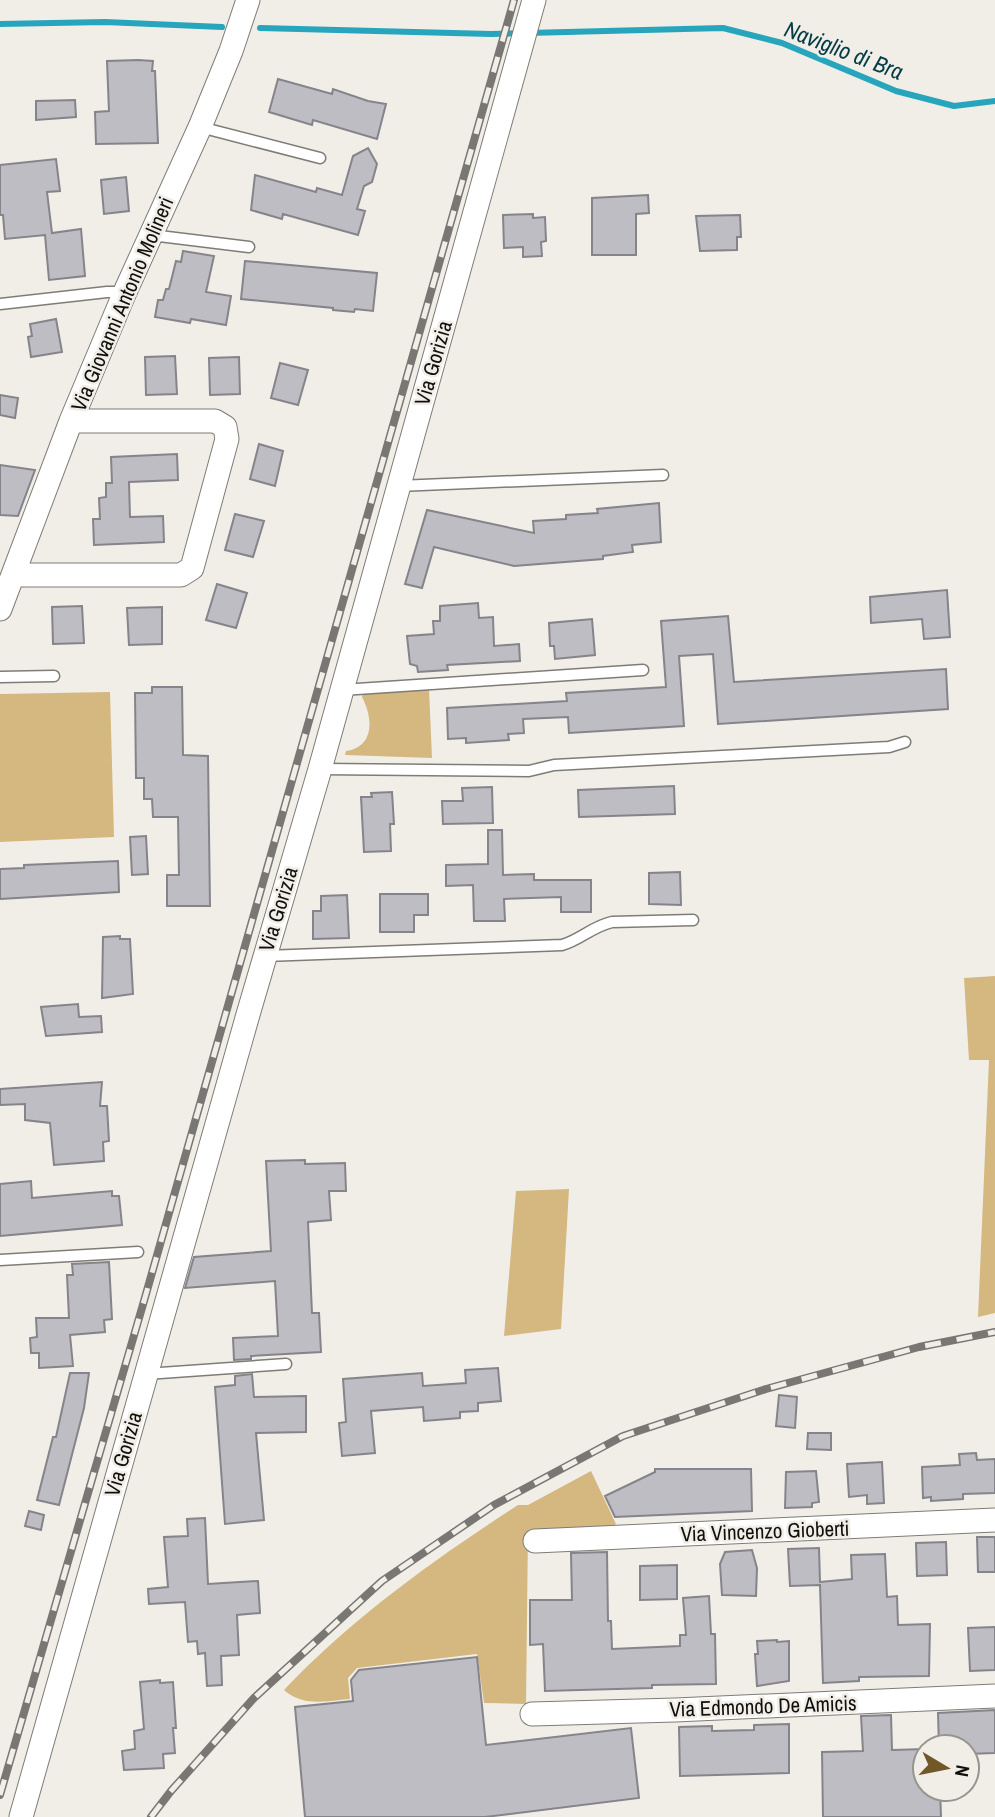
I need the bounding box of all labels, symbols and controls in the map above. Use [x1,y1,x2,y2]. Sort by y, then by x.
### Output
water label: Naviglio di Bra [780,13,908,87]
street label: Via Giovanni Antonio Molineri [64,192,180,416]
street label: Via Gorizia [407,317,459,409]
street label: Via Gorizia [251,863,305,955]
street label: Via Gorizia [97,1408,149,1500]
street label: Via Vincenzo Gioberti [680,1514,850,1548]
street label: Via Edmondo De Amicis [669,1688,857,1724]
north arrow [911,1733,981,1803]
text: N [949,1763,977,1779]

